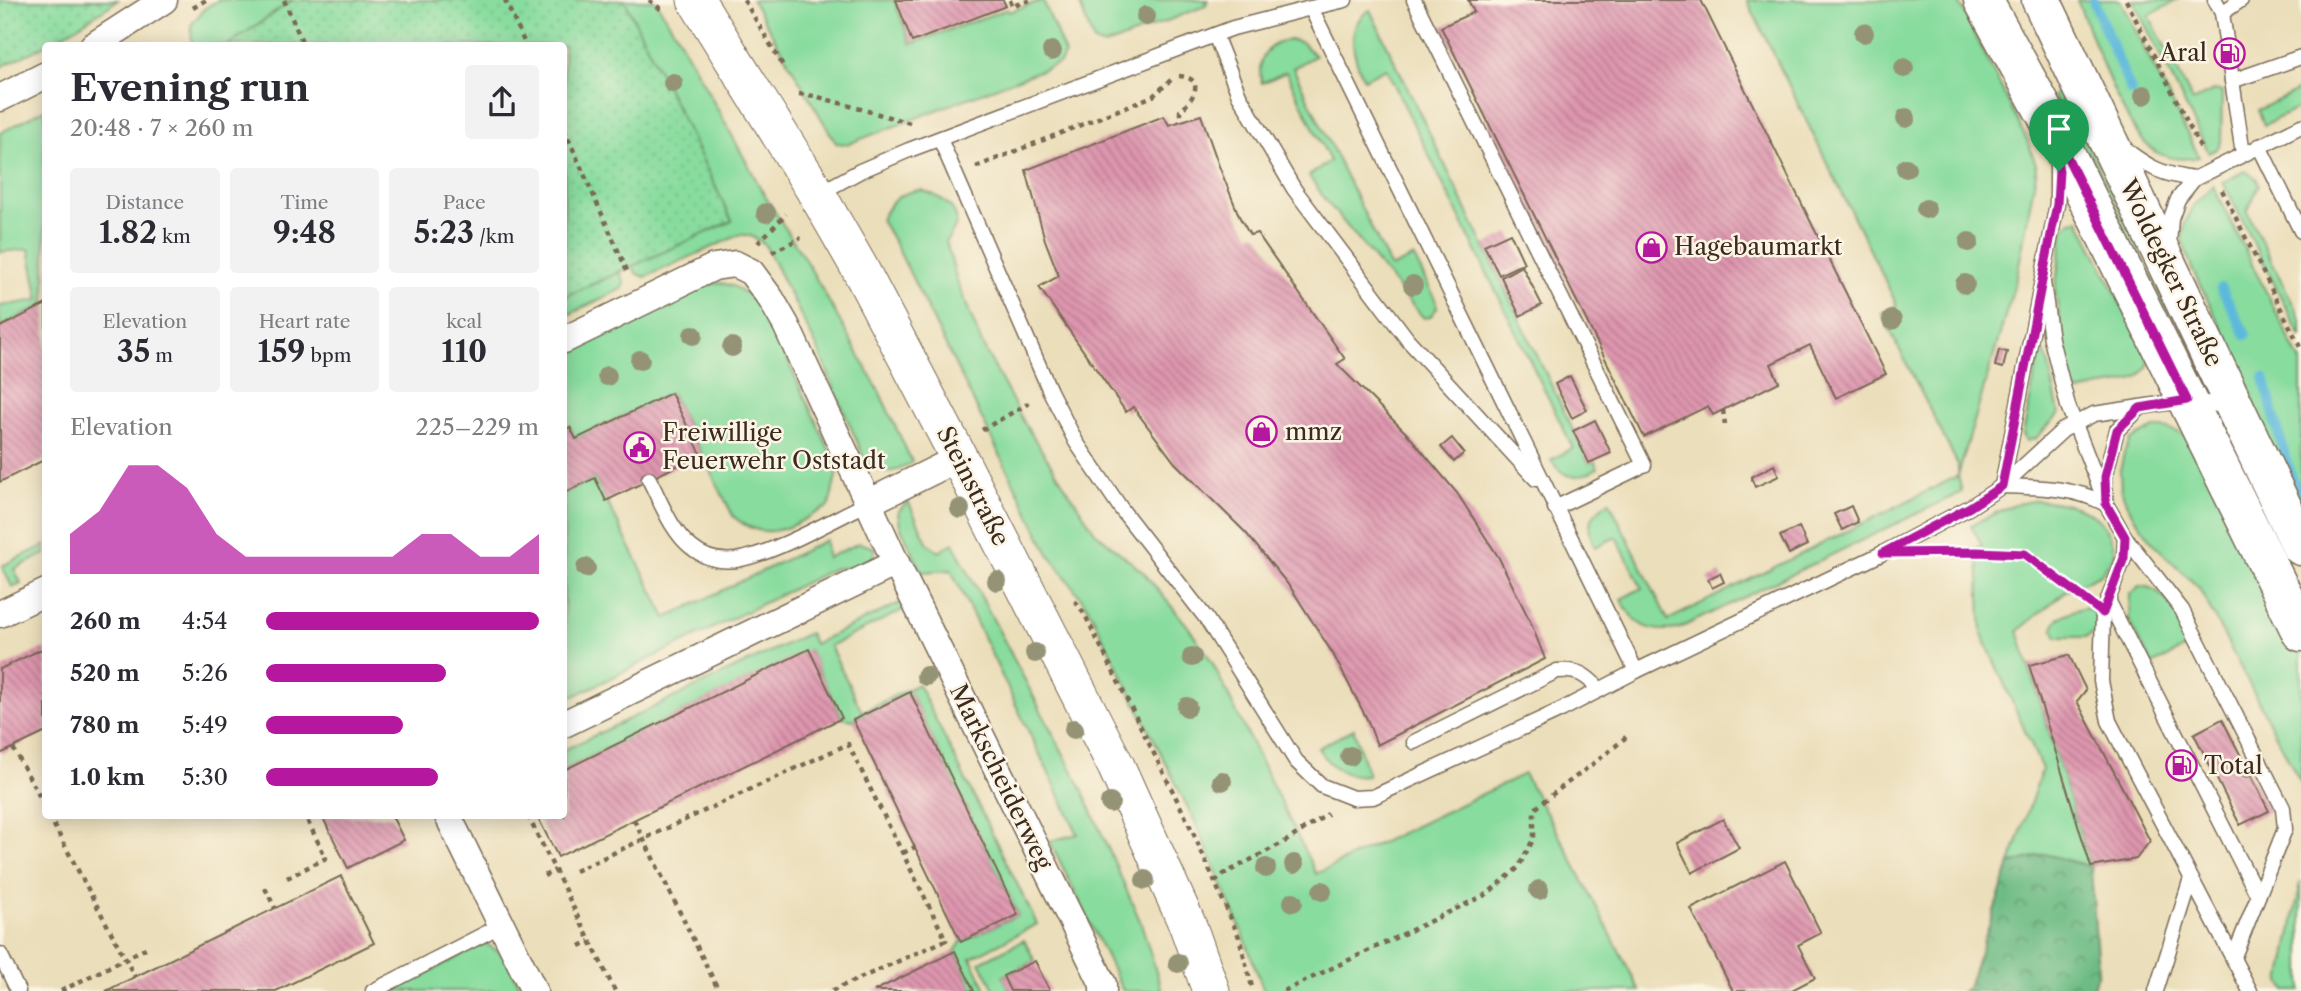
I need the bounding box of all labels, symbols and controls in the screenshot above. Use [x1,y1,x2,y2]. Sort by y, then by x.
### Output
fuel station icon: Aral [2213,36,2247,70]
place label: Aral [2158,38,2207,67]
text: Evening run [70,64,310,111]
button: share [465,65,539,139]
pin [2029,99,2089,171]
icon: arrive [2040,110,2078,148]
text: 20:48 · 7 × 260 m [70,114,253,142]
street label: Woldegker Straße [2113,173,2229,371]
text: Distance [106,191,184,214]
text: Time [280,191,329,214]
text: Pace [443,191,486,214]
text: 1.82 [99,214,157,251]
text: 9:48 [273,214,336,251]
text: 5:23 [414,214,474,251]
text: km [157,225,191,248]
text: /km [474,225,515,248]
shop icon: Hagebaumarkt [1634,230,1668,264]
place label: Hagebaumarkt [1674,232,1843,261]
text: Elevation [102,310,187,333]
text: Heart rate [259,310,350,333]
text: kcal [446,310,482,333]
text: 35 [117,333,150,370]
text: 159 [258,333,306,370]
text: 110 [441,333,487,370]
text: m [150,344,173,367]
text: bpm [306,344,351,367]
text: Elevation [70,413,173,441]
text: 225–229 m [415,413,539,441]
shop icon: mmz [1245,415,1279,449]
place label: mmz [1285,417,1342,446]
place label: Freiwillige Feuerwehr Oststadt [662,418,886,475]
street label: Steinstraße [931,421,1016,550]
public building icon: Freiwillige Feuerwehr Oststadt [622,430,656,464]
text: 260 m [70,607,141,635]
text: 4:54 [182,607,228,635]
text: 520 m [70,659,140,687]
text: 5:26 [182,659,228,687]
street label: Markscheiderweg [944,679,1059,875]
text: 780 m [70,711,140,739]
text: 5:49 [182,711,228,739]
fuel station icon: Total [2164,749,2198,783]
place label: Total [2204,751,2263,780]
text: 1.0 km [70,763,145,791]
text: 5:30 [182,763,228,791]

